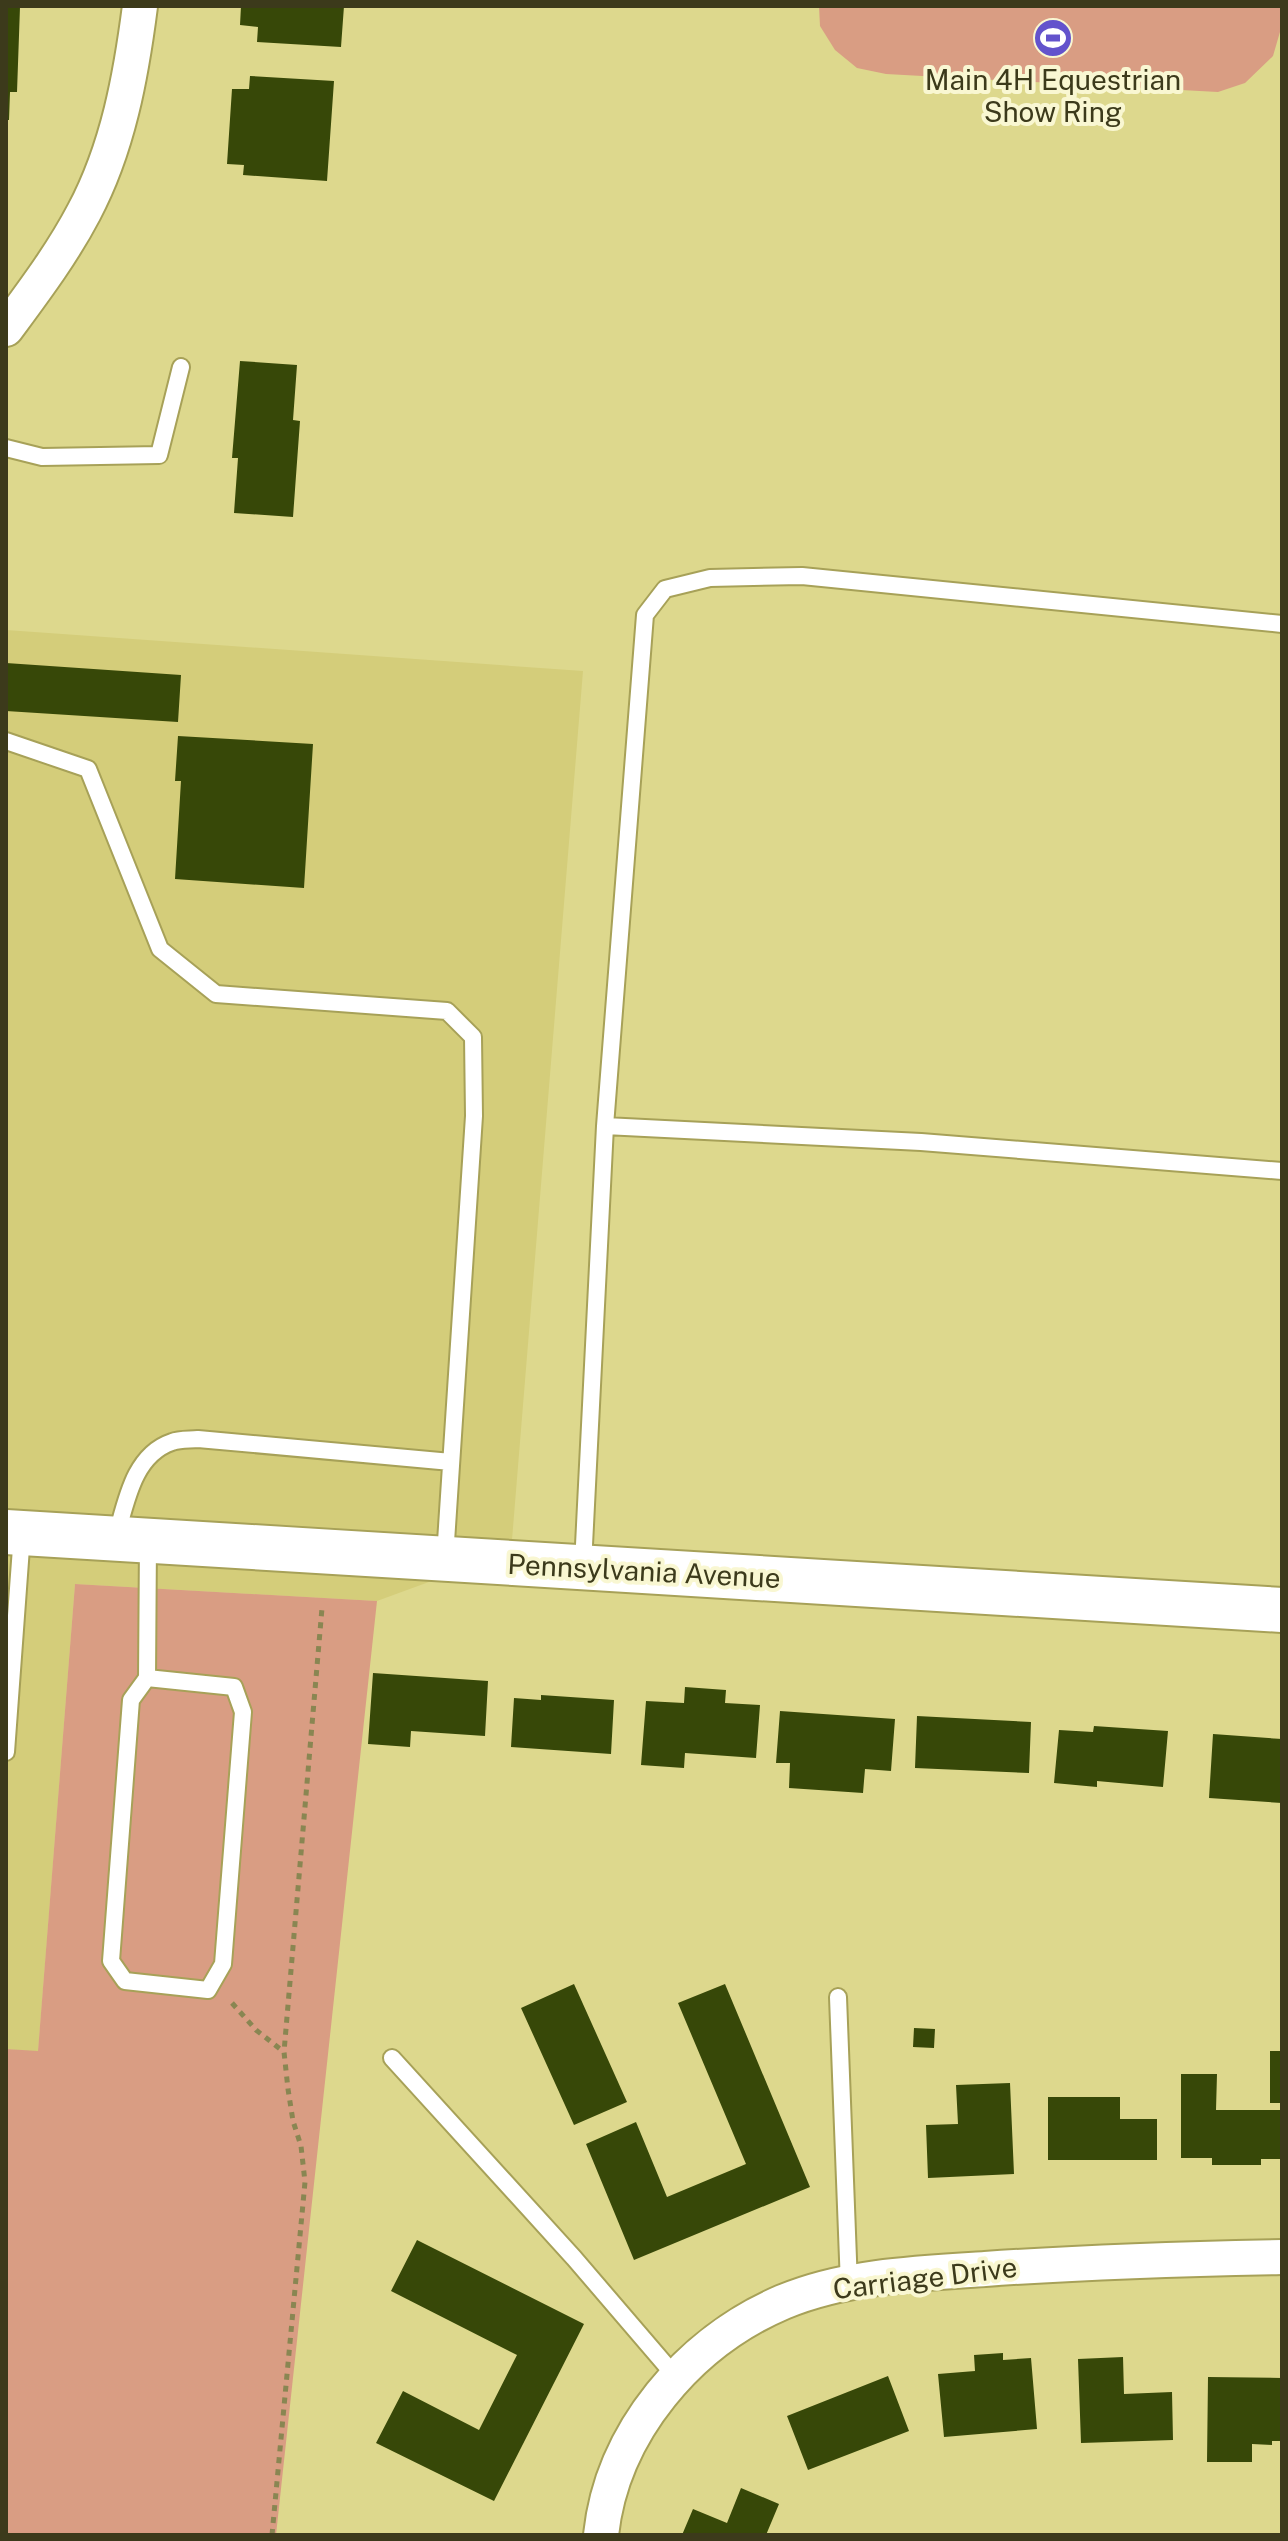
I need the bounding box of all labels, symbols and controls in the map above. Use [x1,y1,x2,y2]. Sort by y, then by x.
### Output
sports icon: Main 4H Equestrian Show Ring [1032,17,1074,59]
place label: Main 4H Equestrian Show Ring [925,63,1181,128]
street label: Pennsylvania Avenue [507,1547,781,1594]
street label: Carriage Drive [831,2250,1019,2305]

